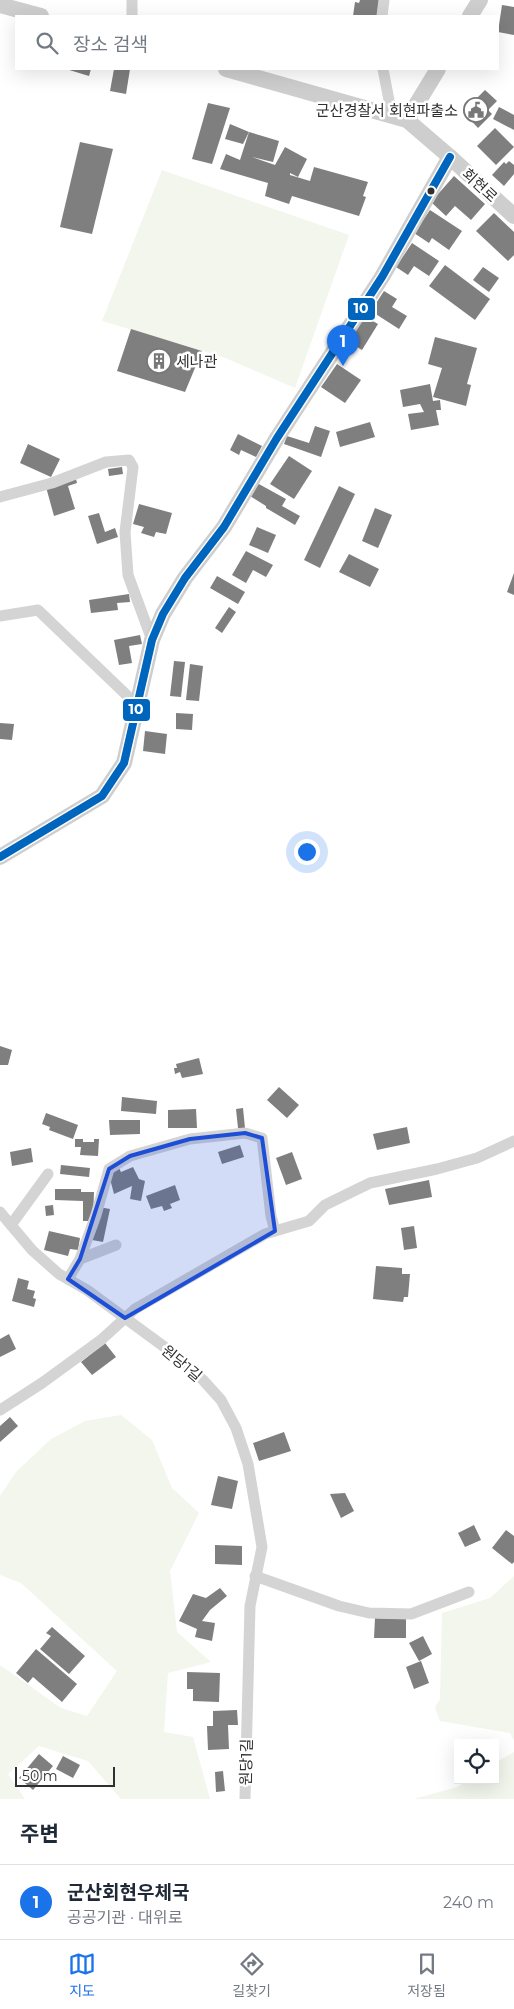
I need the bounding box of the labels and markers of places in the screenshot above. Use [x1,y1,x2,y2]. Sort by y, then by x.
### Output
public building icon: 군산경찰서 회현파출소 [463,97,489,123]
place label: 군산경찰서 회현파출소 [316,101,458,120]
unlabelled marker [426,186,436,196]
pin: 1 [327,325,359,366]
building icon: 세나관 [146,348,172,374]
place label: 세나관 [176,352,218,371]

